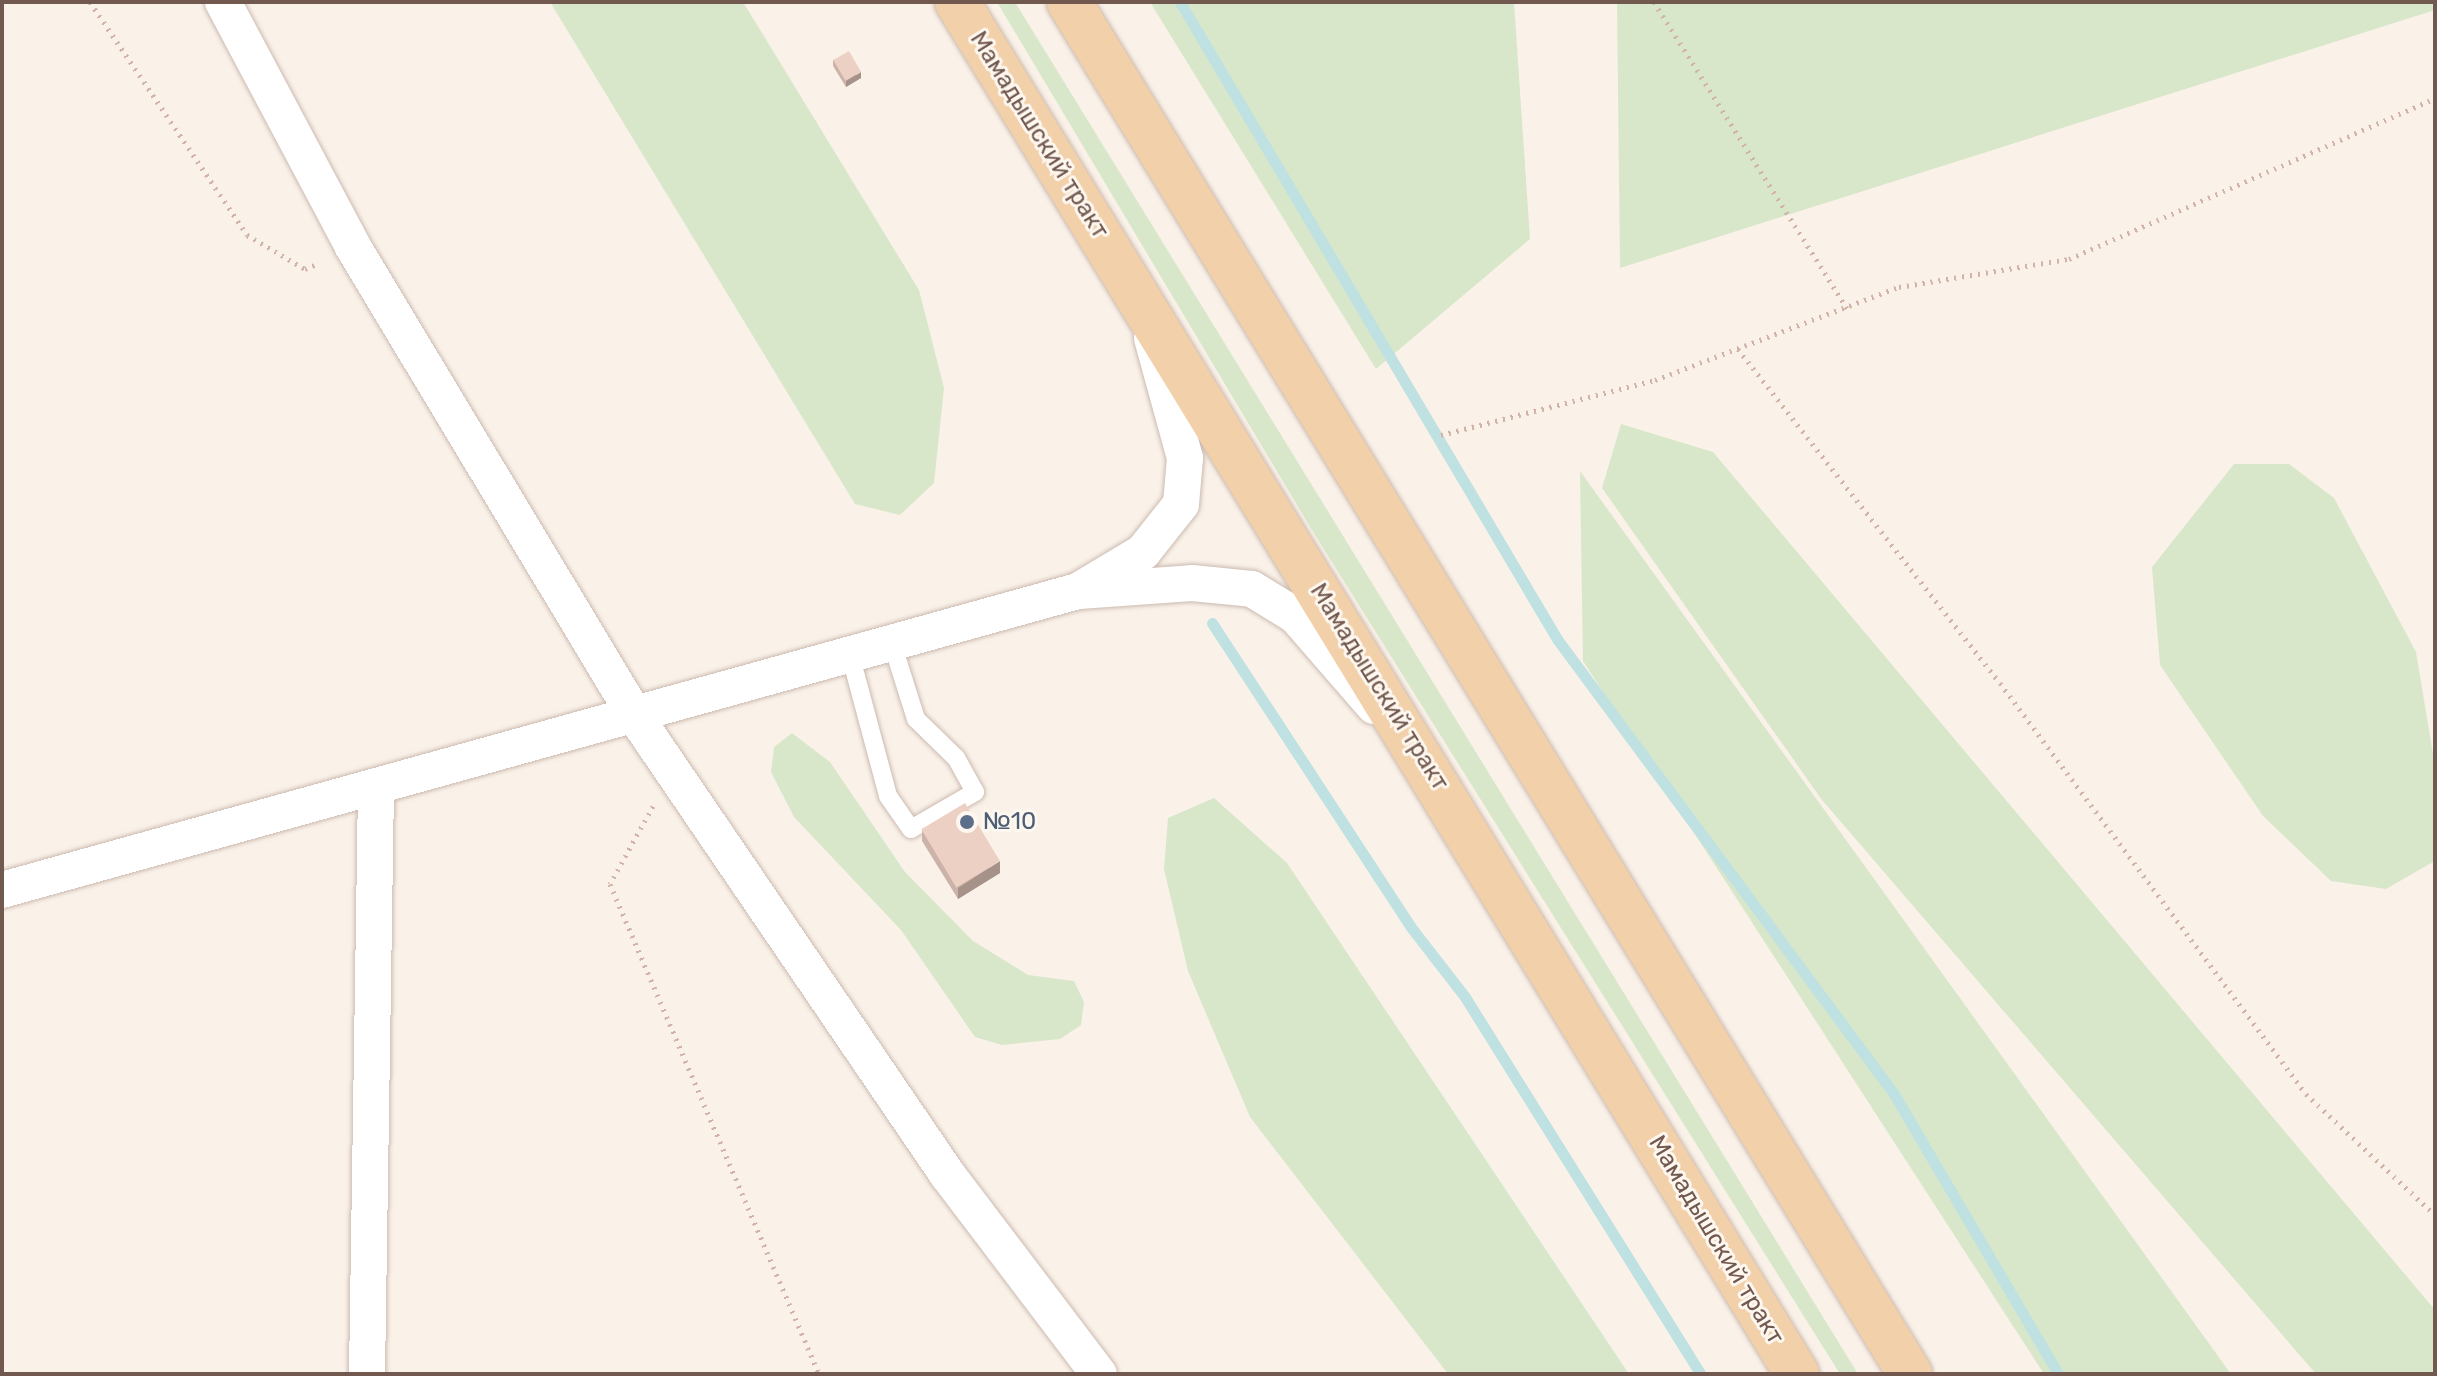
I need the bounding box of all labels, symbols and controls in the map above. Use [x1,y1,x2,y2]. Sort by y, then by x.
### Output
street label: Мамадышский тракт [964,26,1114,244]
street label: Мамадышский тракт [1304,578,1454,796]
place label: №10 [983,808,1036,836]
marker: №10 [958,813,976,831]
street label: Мамадышский тракт [1642,1130,1790,1350]

